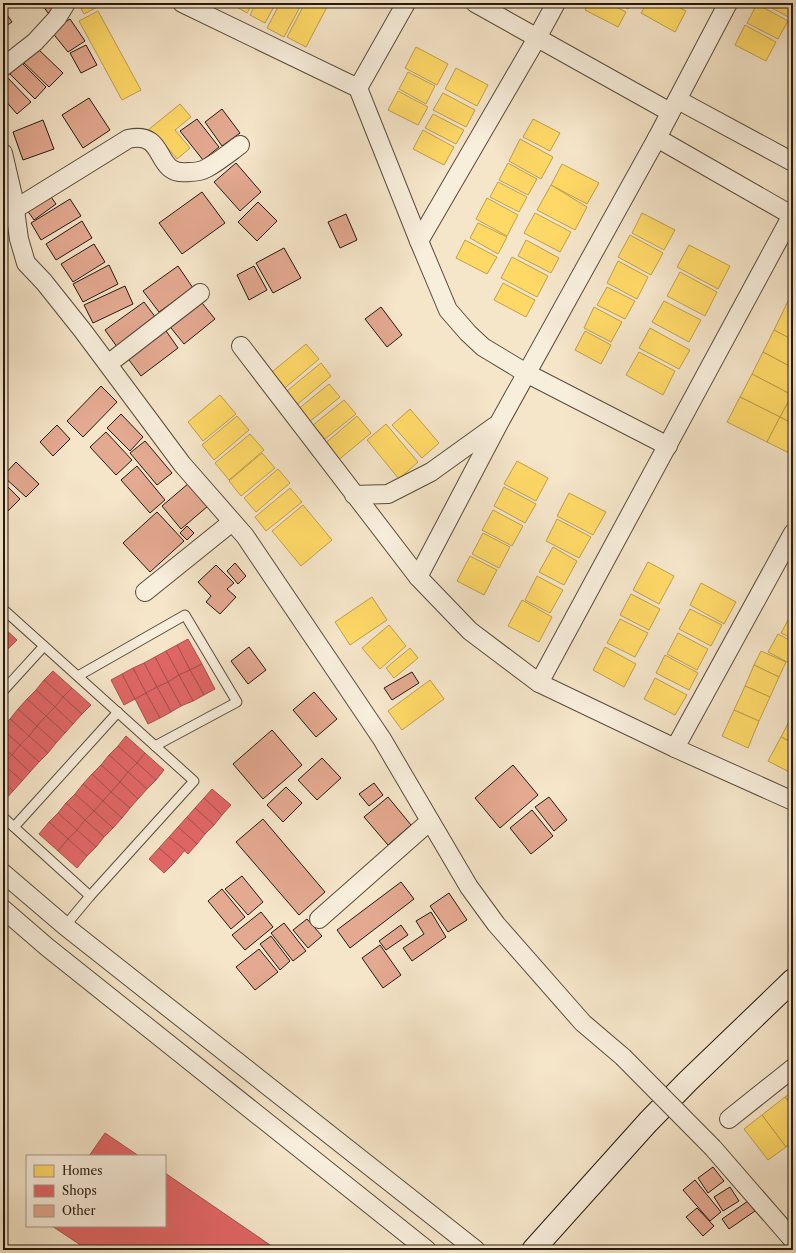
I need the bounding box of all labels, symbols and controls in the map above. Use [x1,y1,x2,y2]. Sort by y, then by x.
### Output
legend [26,1155,166,1227]
text: Homes [62,1163,102,1178]
text: Shops [62,1183,97,1198]
text: Other [62,1203,96,1218]

